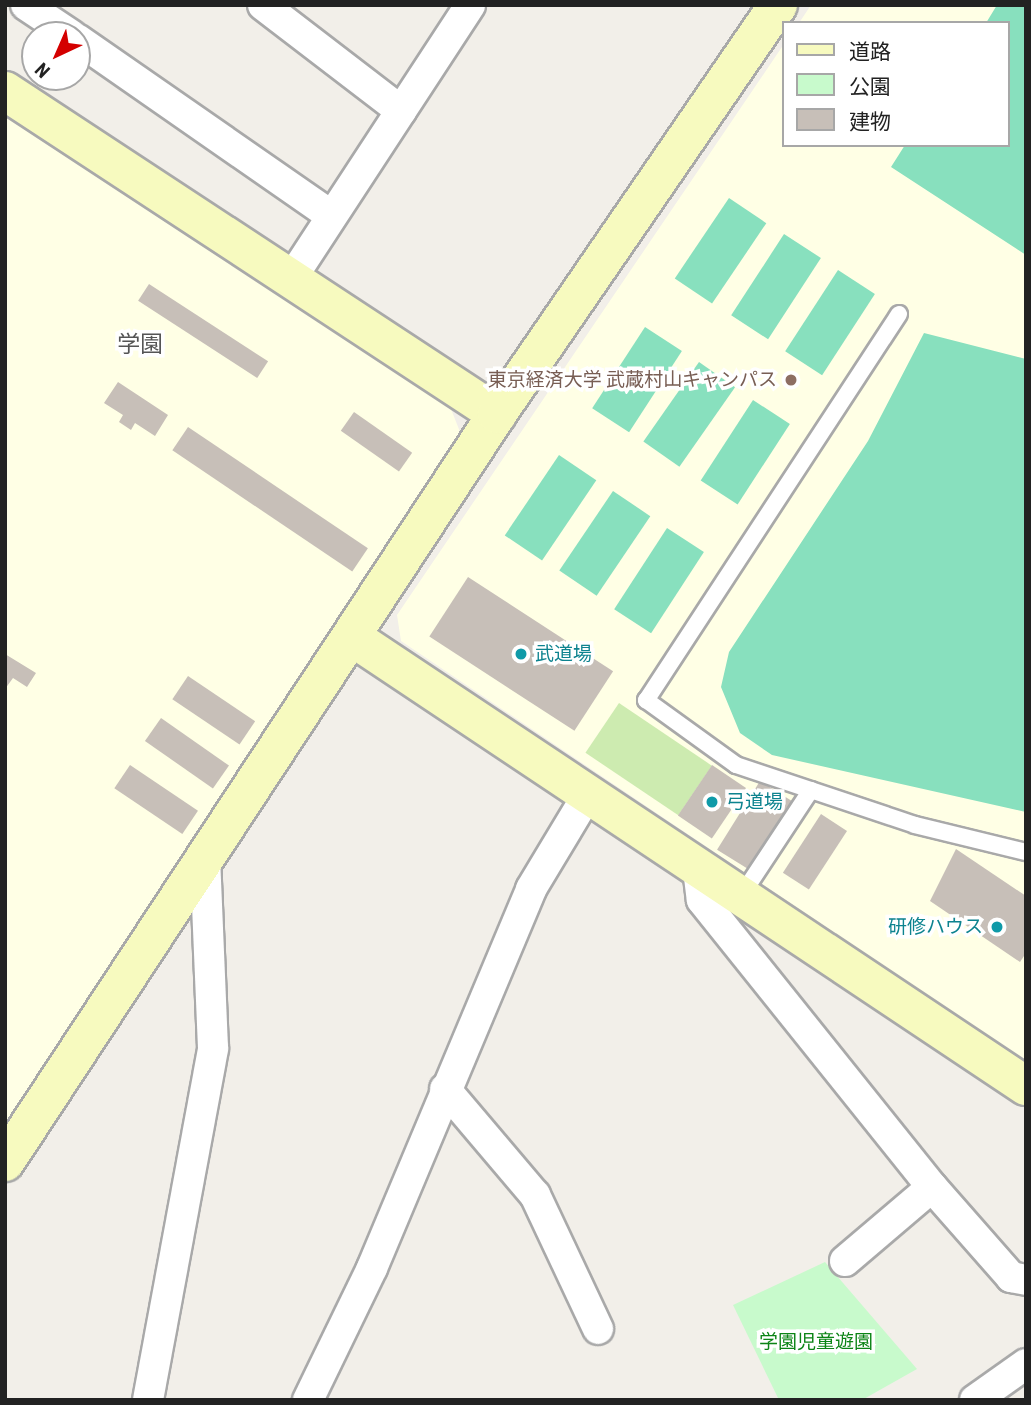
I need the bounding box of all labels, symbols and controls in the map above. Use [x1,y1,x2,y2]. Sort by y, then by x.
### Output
north arrow [21,21,91,91]
legend [782,21,1010,147]
text: 道路 [849,40,891,64]
text: N [30,58,55,82]
text: 公園 [849,75,891,99]
text: 建物 [849,110,891,134]
district label: 学園 [117,331,163,359]
place label: 東京経済大学 武蔵村山キャンパス [488,369,777,391]
marker: 東京経済大学 武蔵村山キャンパス [783,372,799,388]
place label: 武道場 [535,643,592,665]
marker: 武道場 [513,646,529,662]
place label: 弓道場 [726,791,783,813]
marker: 弓道場 [704,794,720,810]
place label: 研修ハウス [888,916,983,938]
marker: 研修ハウス [989,919,1005,935]
park label: 学園児童遊園 [759,1331,873,1353]

